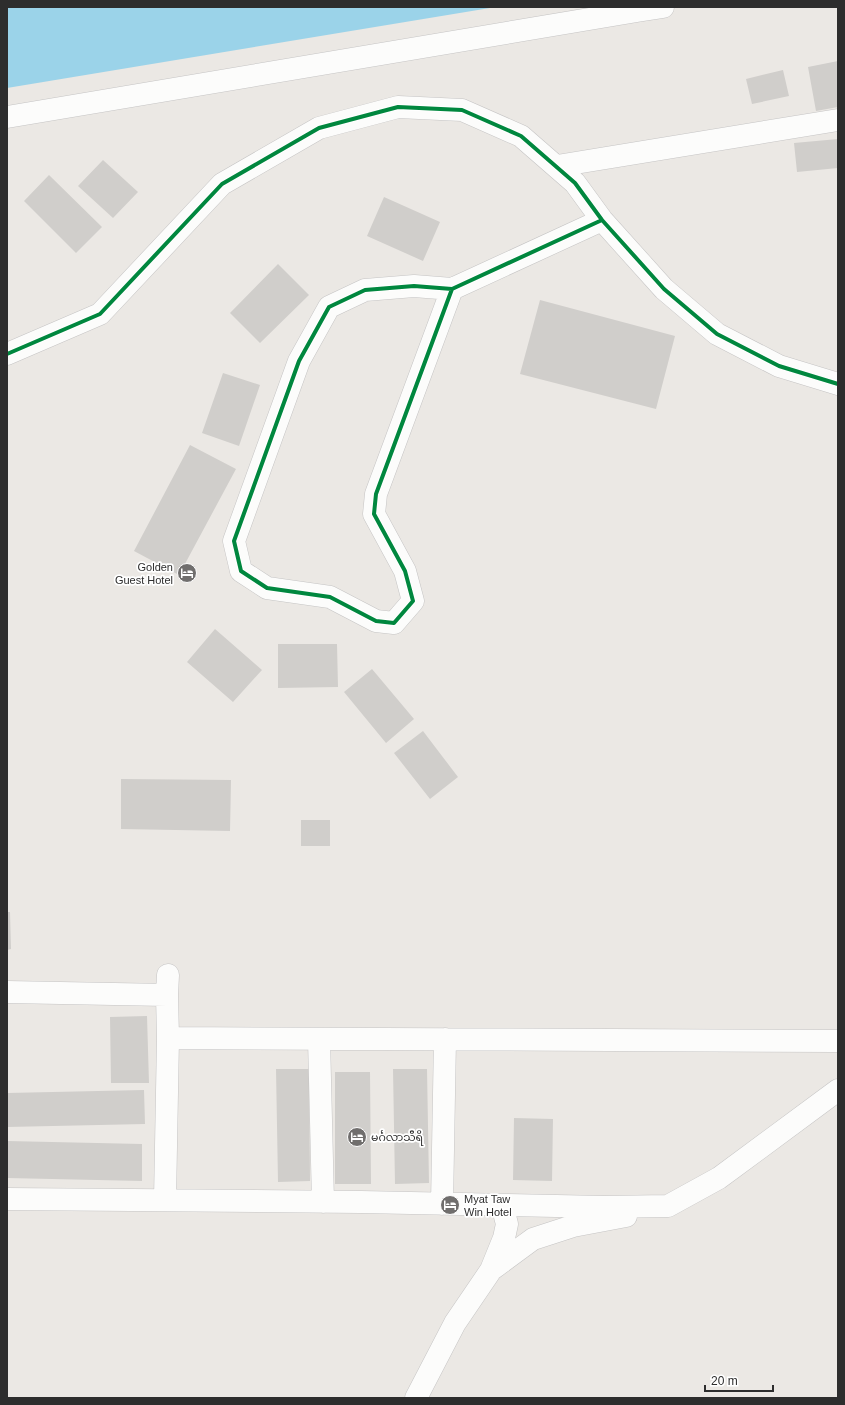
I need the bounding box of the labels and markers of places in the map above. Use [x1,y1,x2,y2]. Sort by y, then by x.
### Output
place label: Golden Guest Hotel [115,561,173,586]
hotel icon: Golden Guest Hotel [176,562,198,584]
hotel icon: မင်္ဂလာသီရိ [346,1126,368,1148]
place label: မင်္ဂလာသီရိ [371,1130,424,1146]
place label: Myat Taw Win Hotel [464,1193,512,1218]
hotel icon: Myat Taw Win Hotel [439,1194,461,1216]

